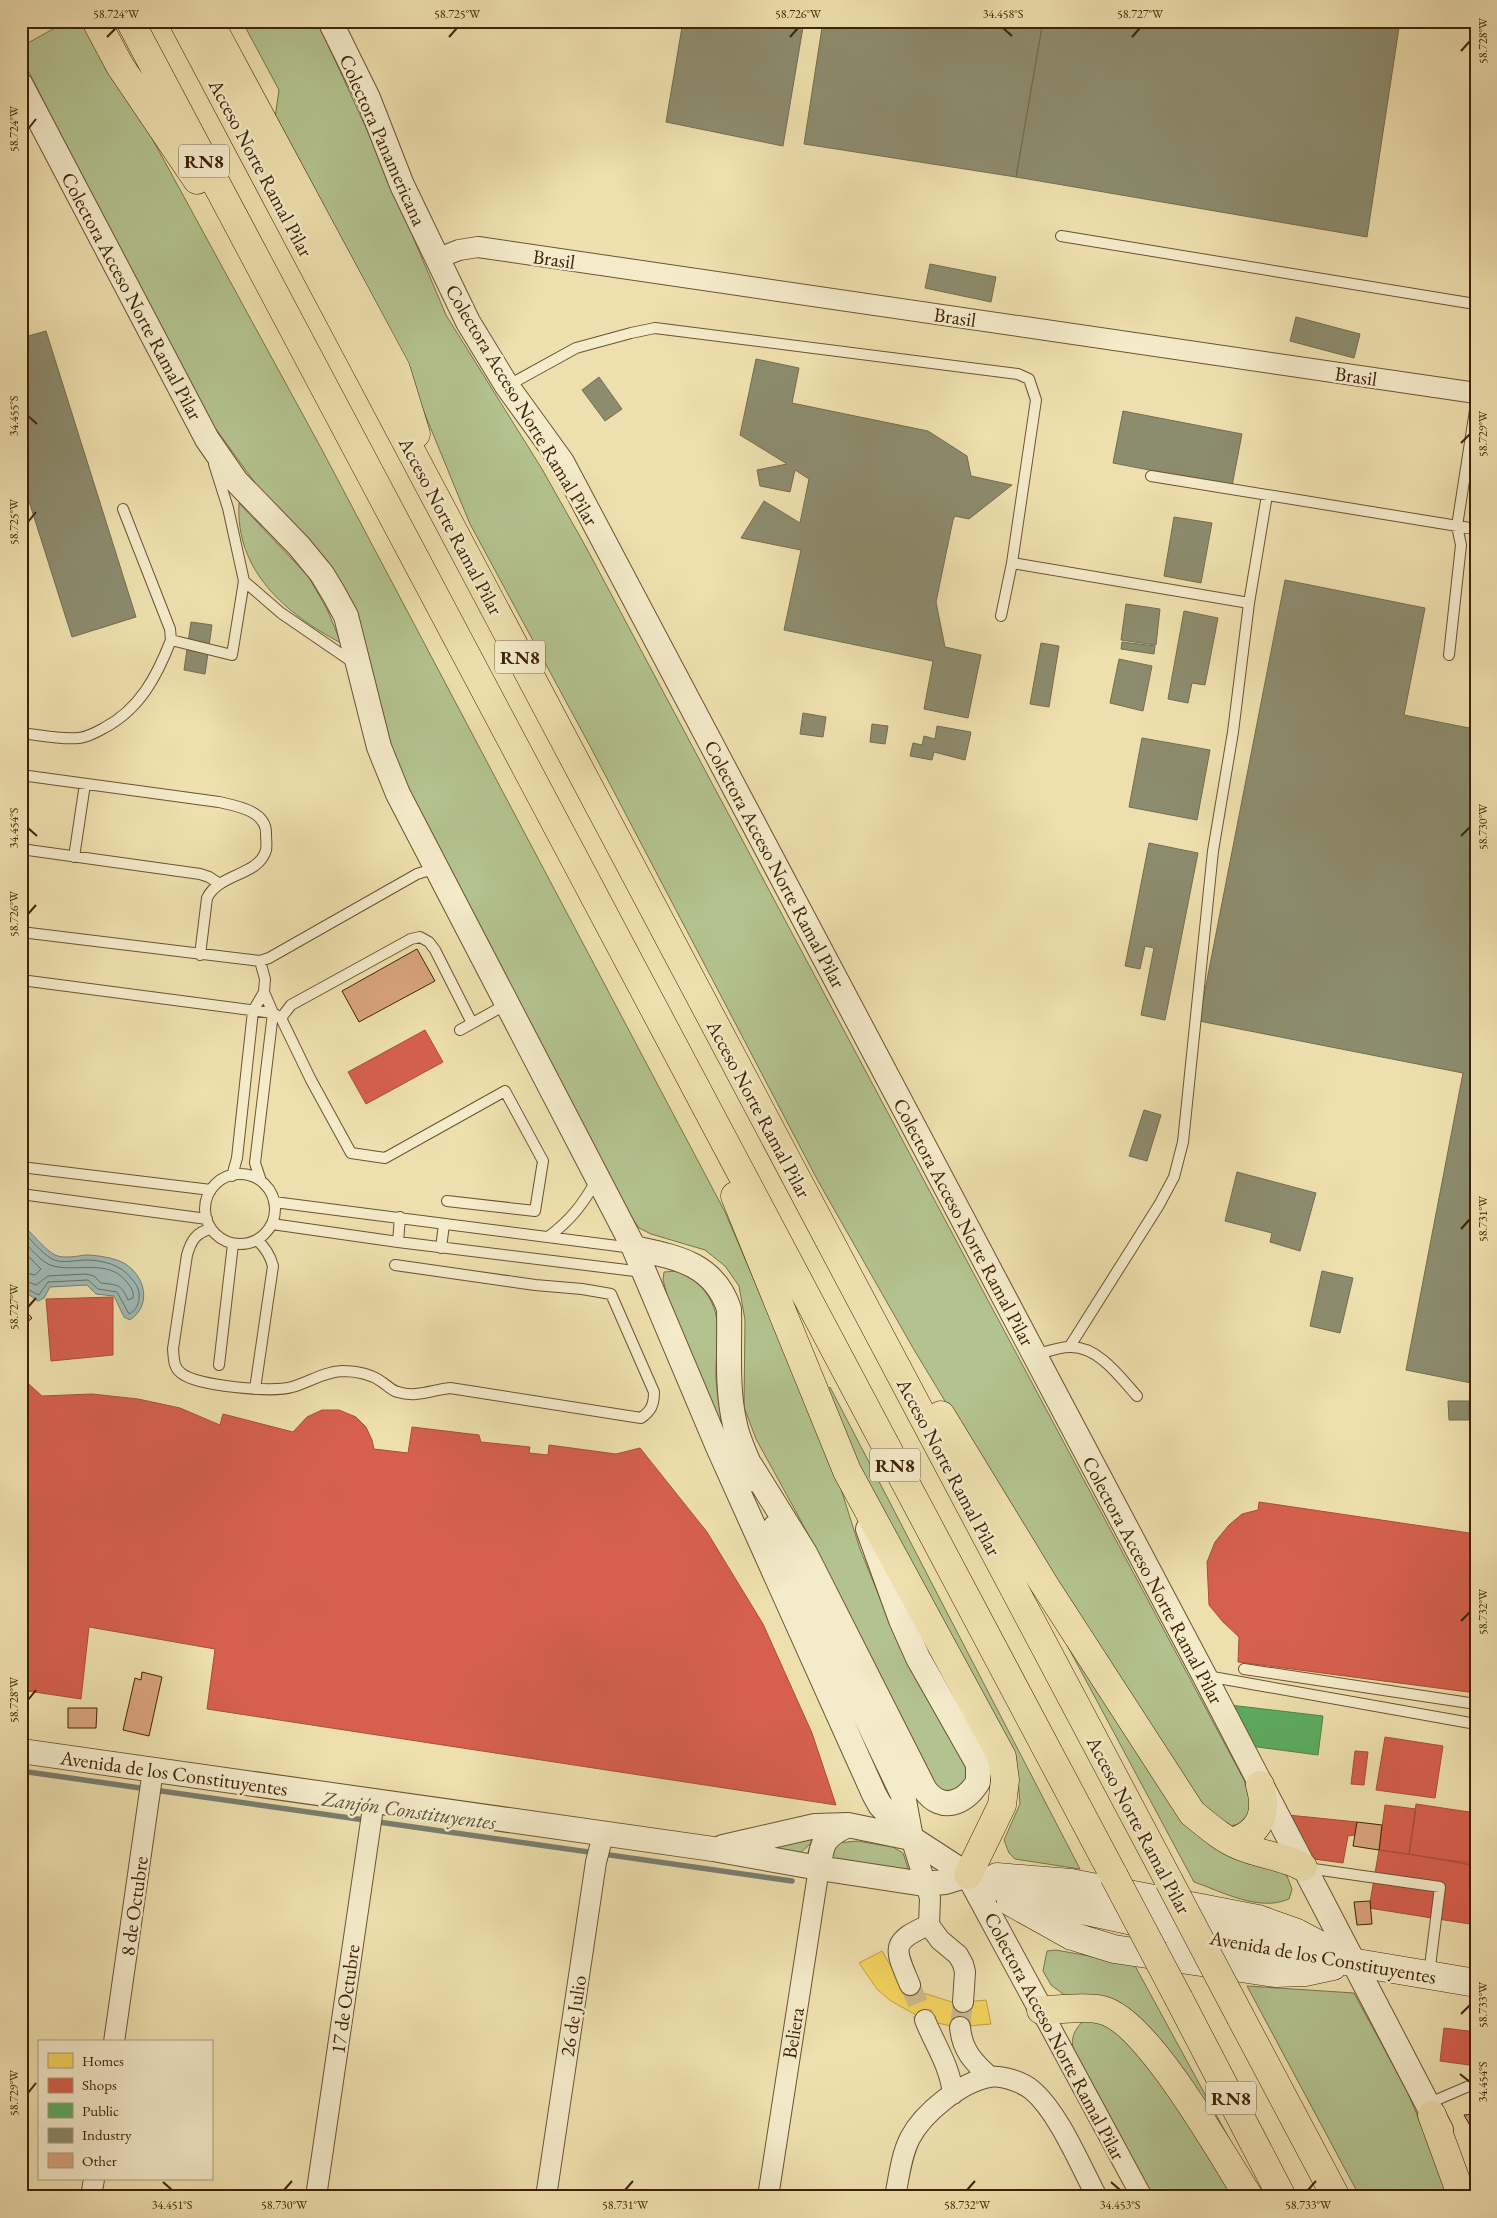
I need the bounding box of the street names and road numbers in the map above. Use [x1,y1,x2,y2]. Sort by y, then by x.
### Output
street label: Colectora Panamericana [333,50,433,230]
street label: Acceso Norte Ramal Pilar [203,74,319,262]
road number: RN8 [179,144,229,178]
street label: Colectora Acceso Norte Ramal Pilar [55,168,209,425]
street label: Brasil [531,243,577,275]
street label: Colectora Acceso Norte Ramal Pilar [440,280,604,530]
street label: Brasil [932,301,978,333]
street label: Brasil [1333,360,1379,392]
street label: Acceso Norte Ramal Pilar [394,433,508,619]
road number: RN8 [495,640,545,674]
street label: Colectora Acceso Norte Ramal Pilar [698,736,852,993]
street label: Acceso Norte Ramal Pilar [701,1015,817,1203]
street label: Colectora Acceso Norte Ramal Pilar [887,1094,1041,1351]
street label: Acceso Norte Ramal Pilar [891,1373,1007,1561]
road number: RN8 [870,1448,920,1482]
street label: Colectora Acceso Norte Ramal Pilar [1076,1452,1230,1709]
street label: Acceso Norte Ramal Pilar [1081,1731,1197,1919]
street label: Avenida de los Constituyentes [58,1744,289,1802]
street label: 8 de Octubre [114,1854,154,1958]
street label: Colectora Acceso Norte Ramal Pilar [978,1908,1132,2165]
street label: Avenida de los Constituyentes [1207,1924,1438,1990]
street label: 17 de Octubre [324,1942,366,2055]
street label: 26 de Julio [554,1973,592,2059]
street label: Beliera [776,2005,810,2061]
road number: RN8 [1206,2082,1256,2114]

